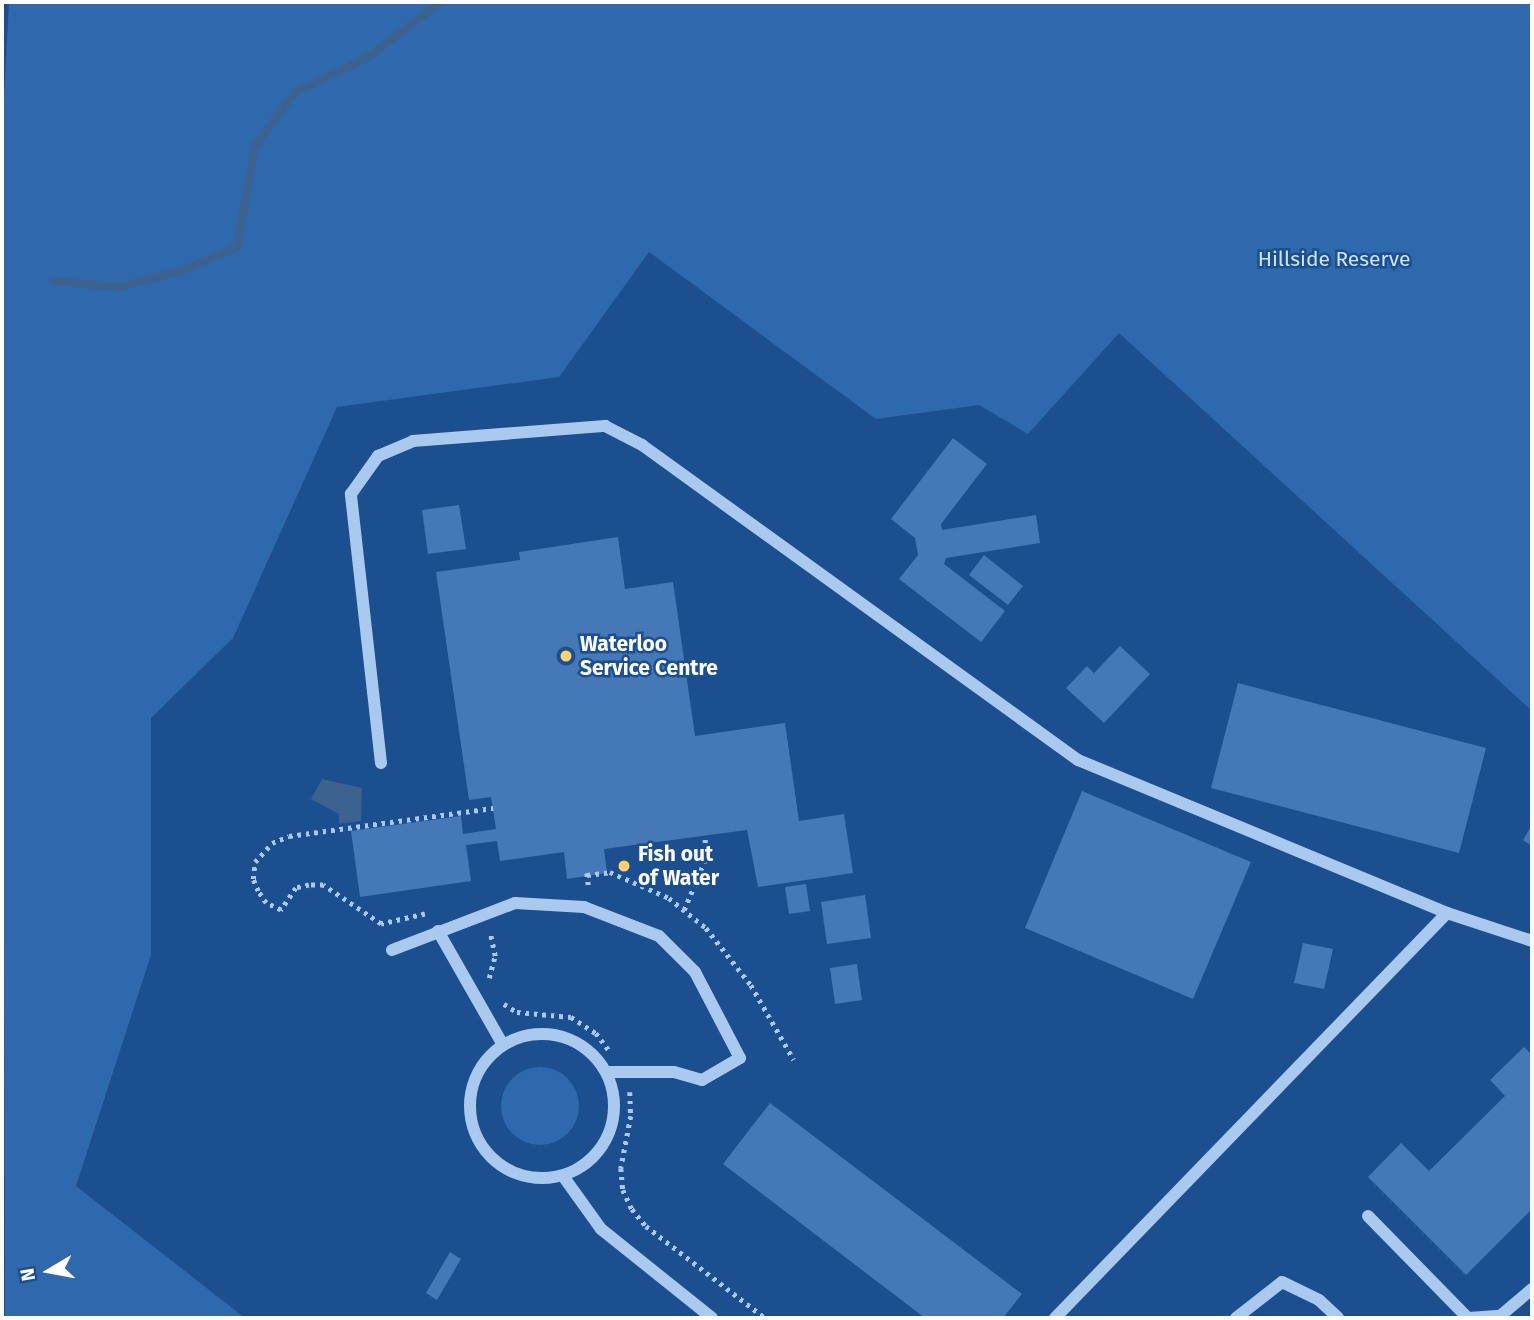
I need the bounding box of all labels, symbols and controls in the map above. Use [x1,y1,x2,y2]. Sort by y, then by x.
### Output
park label: Hillside Reserve [1258,246,1410,272]
place label: Waterloo Service Centre [580,631,718,681]
marker: Waterloo Service Centre [558,648,574,664]
place label: Fish out of Water [638,841,719,891]
marker: Fish out of Water [616,858,632,874]
north arrow [14,1236,84,1306]
text: N [15,1267,40,1283]

